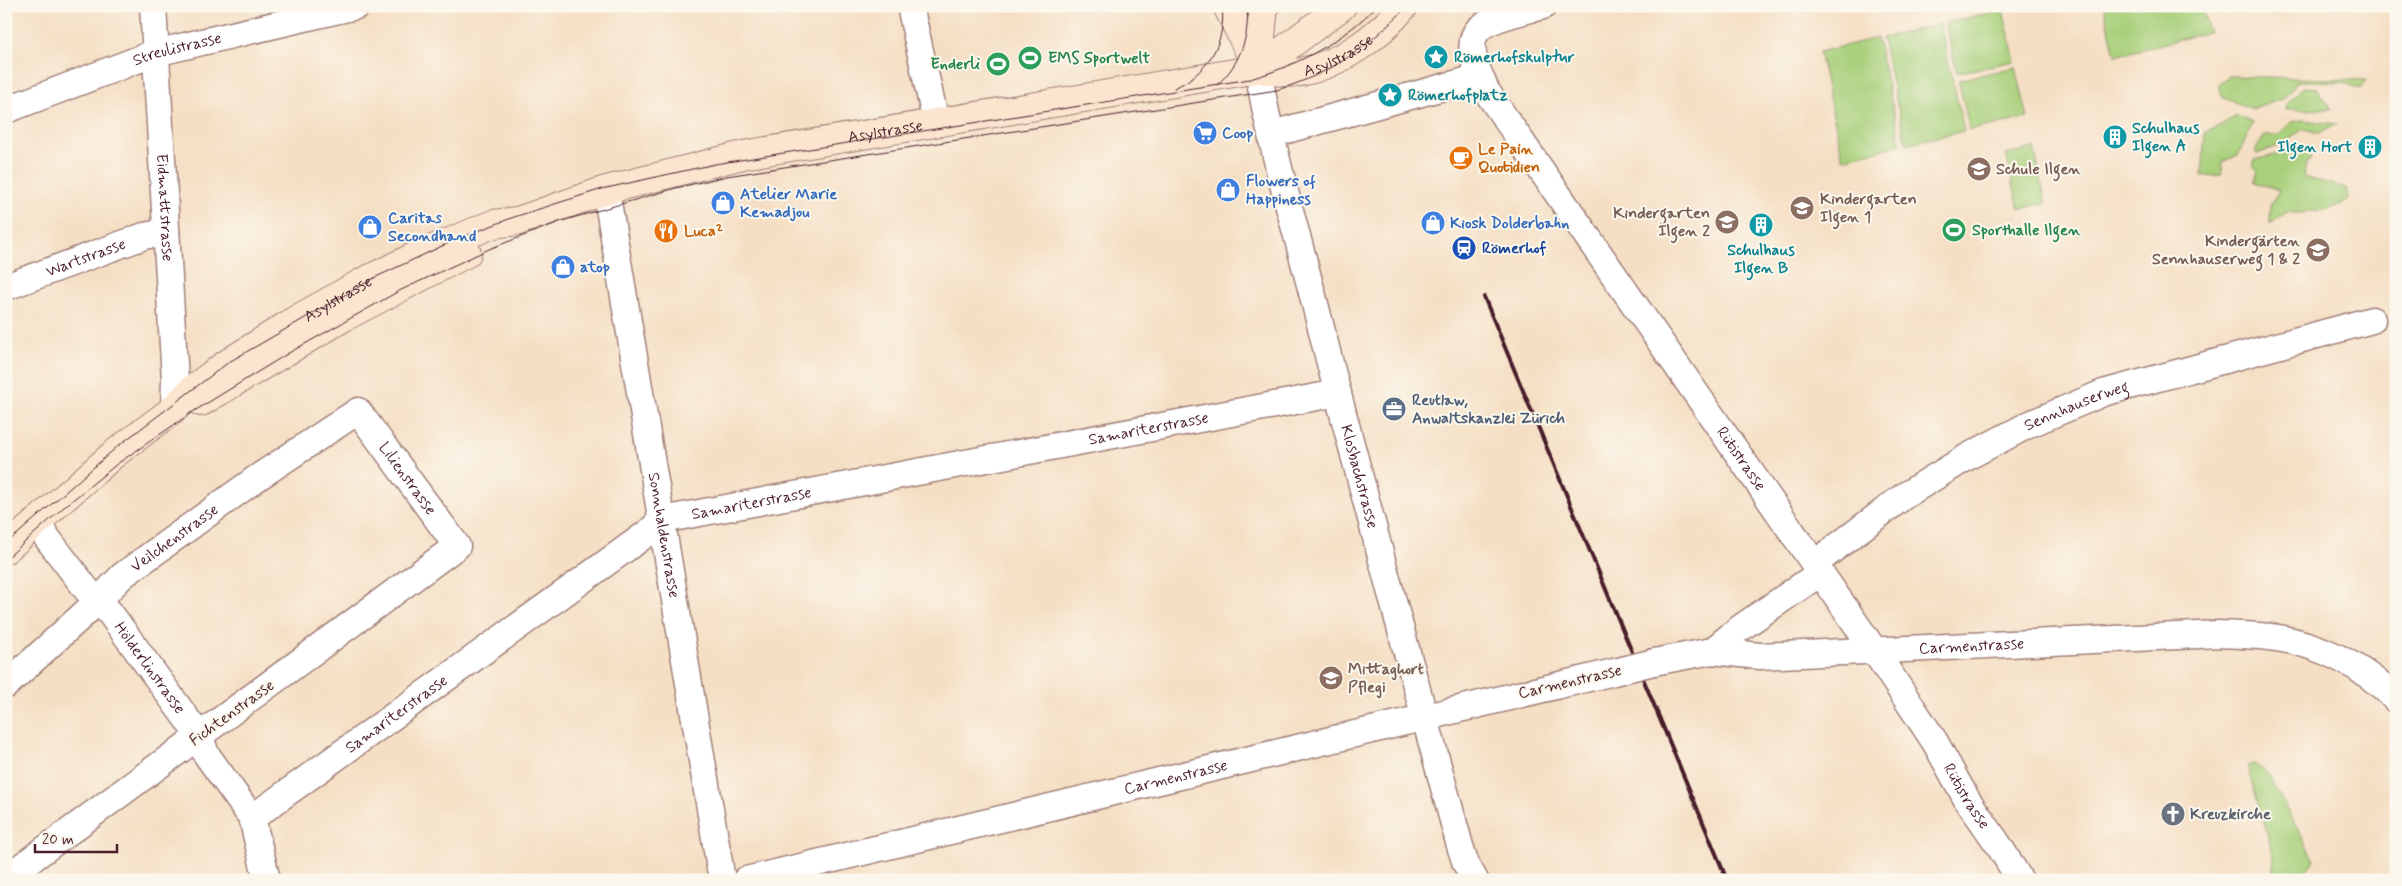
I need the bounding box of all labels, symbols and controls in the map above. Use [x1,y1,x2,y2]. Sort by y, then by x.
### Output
street label: Streulistrasse [130,27,224,71]
street label: Asylstrasse [1301,30,1378,82]
place icon: Römerhofskulptur [1423,44,1449,70]
sports icon: EMS Sportwelt [1017,45,1043,71]
place label: Römerhofskulptur [1454,47,1575,68]
place label: EMS Sportwelt [1048,48,1150,69]
sports icon: Enderli [985,51,1011,77]
place label: Enderli [931,54,981,75]
place icon: Römerhofplatz [1377,82,1403,108]
place label: Römerhofplatz [1408,85,1508,106]
street label: Asylstrasse [846,115,924,148]
place label: Schulhaus Ilgen A [2132,118,2200,159]
supermarket icon: Coop [1192,120,1218,146]
place label: Coop [1222,123,1253,144]
building icon: Schulhaus Ilgen A [2102,124,2128,150]
building icon: Ilgen Hort [2357,134,2383,160]
place label: Ilgen Hort [2277,137,2352,160]
place label: Le Pain Quotidien [1478,139,1540,178]
cafe icon: Le Pain Quotidien [1448,145,1474,171]
street label: Eidmattstrasse [151,153,179,262]
school or university icon: Schule Ilgen [1966,156,1992,182]
place label: Schule Ilgen [1996,159,2081,182]
place label: Flowers of Happiness [1246,171,1316,210]
shop icon: Flowers of Happiness [1215,177,1241,203]
place label: Atelier Marie Kemadjou [740,184,837,223]
place label: Kindergarten Ilgen 1 [1820,189,1917,230]
shop icon: Atelier Marie Kemadjou [710,190,736,216]
school or university icon: Kindergarten Ilgen 1 [1789,195,1815,221]
place label: Kindergarten Ilgen 2 [1613,203,1710,244]
place label: Caritas Secondhand [388,208,476,247]
school or university icon: Kindergarten Ilgen 2 [1714,209,1740,235]
shop icon: Kiosk Dolderbahn [1420,210,1446,236]
building icon: Schulhaus Ilgen B [1748,212,1774,238]
place label: Kiosk Dolderbahn [1450,213,1569,234]
shop icon: Caritas Secondhand [357,214,383,240]
sports icon: Sporthalle Ilgen [1941,217,1967,243]
restaurant icon: Luca² [653,218,679,244]
place label: Sporthalle Ilgen [1972,220,2081,243]
place label: Luca² [684,221,724,242]
place label: Kindergärten Sennhauserweg 1 & 2 [2152,231,2300,272]
street label: Wartstrasse [43,233,129,282]
station icon: Römerhof [1451,235,1477,261]
school or university icon: Kindergärten Sennhauserweg 1 & 2 [2305,237,2331,263]
place label: Römerhof [1482,238,1546,259]
place label: Schulhaus Ilgen B [1727,240,1796,281]
shop icon: atop [550,254,576,280]
place label: atop [580,257,610,278]
street label: Asylstrasse [300,271,376,327]
street label: Sennhauserweg [2020,376,2131,436]
place label: Reutlaw, Anwaltskanzlei Zürich [1412,390,1565,429]
office icon: Reutlaw, Anwaltskanzlei Zürich [1381,396,1407,422]
street label: Samariterstrasse [1087,407,1210,450]
street label: Klosbachstrasse [1336,422,1383,531]
street label: Rütistrasse [1712,422,1771,495]
street label: Lilienstrasse [374,438,441,519]
street label: Sonnhaldenstrasse [643,471,685,600]
street label: Samariterstrasse [690,482,813,525]
street label: Veilchenstrasse [126,499,223,577]
street label: Hölderlinstrasse [109,618,190,718]
street label: Carmenstrasse [1918,633,2025,659]
place label: Mittaghort Pflegi [1348,659,1424,699]
street label: Carmenstrasse [1516,660,1624,704]
school or university icon: Mittaghort Pflegi [1318,665,1344,691]
street label: Samariterstrasse [341,670,452,758]
street label: Fichtenstrasse [185,675,279,751]
street label: Carmenstrasse [1122,754,1230,800]
street label: Rütistrasse [1938,760,1995,833]
church icon: Kreuzkirche [2160,801,2186,827]
place label: Kreuzkirche [2190,804,2271,825]
scale bar [35,821,118,853]
text: 20 m [42,830,74,850]

